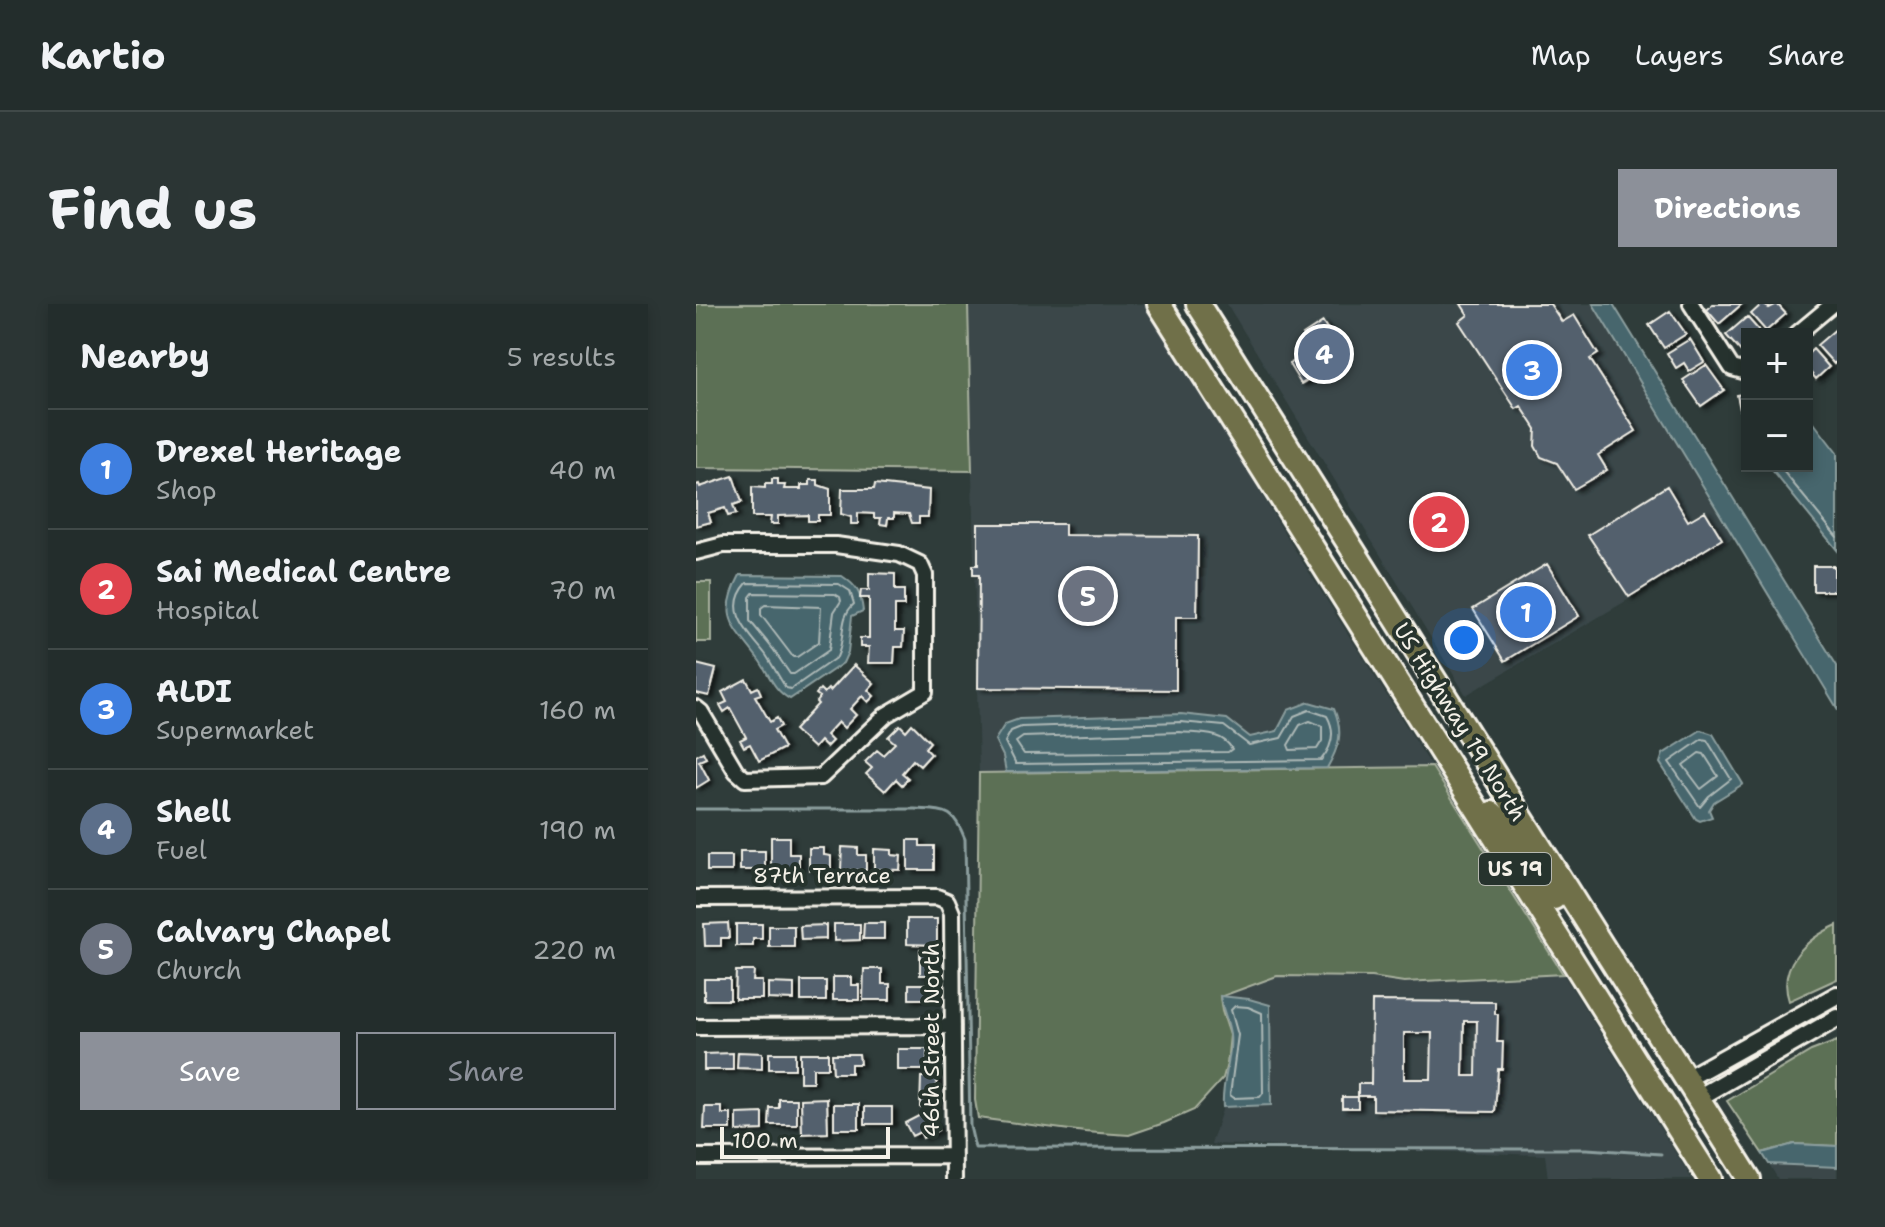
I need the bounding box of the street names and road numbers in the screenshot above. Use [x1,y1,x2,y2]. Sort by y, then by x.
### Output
street label: US Highway 19 North [1387,617,1533,827]
road number: US 19 [1479,853,1551,885]
street label: 87th Terrace [753,861,891,890]
street label: 46th Street North [917,943,946,1137]

